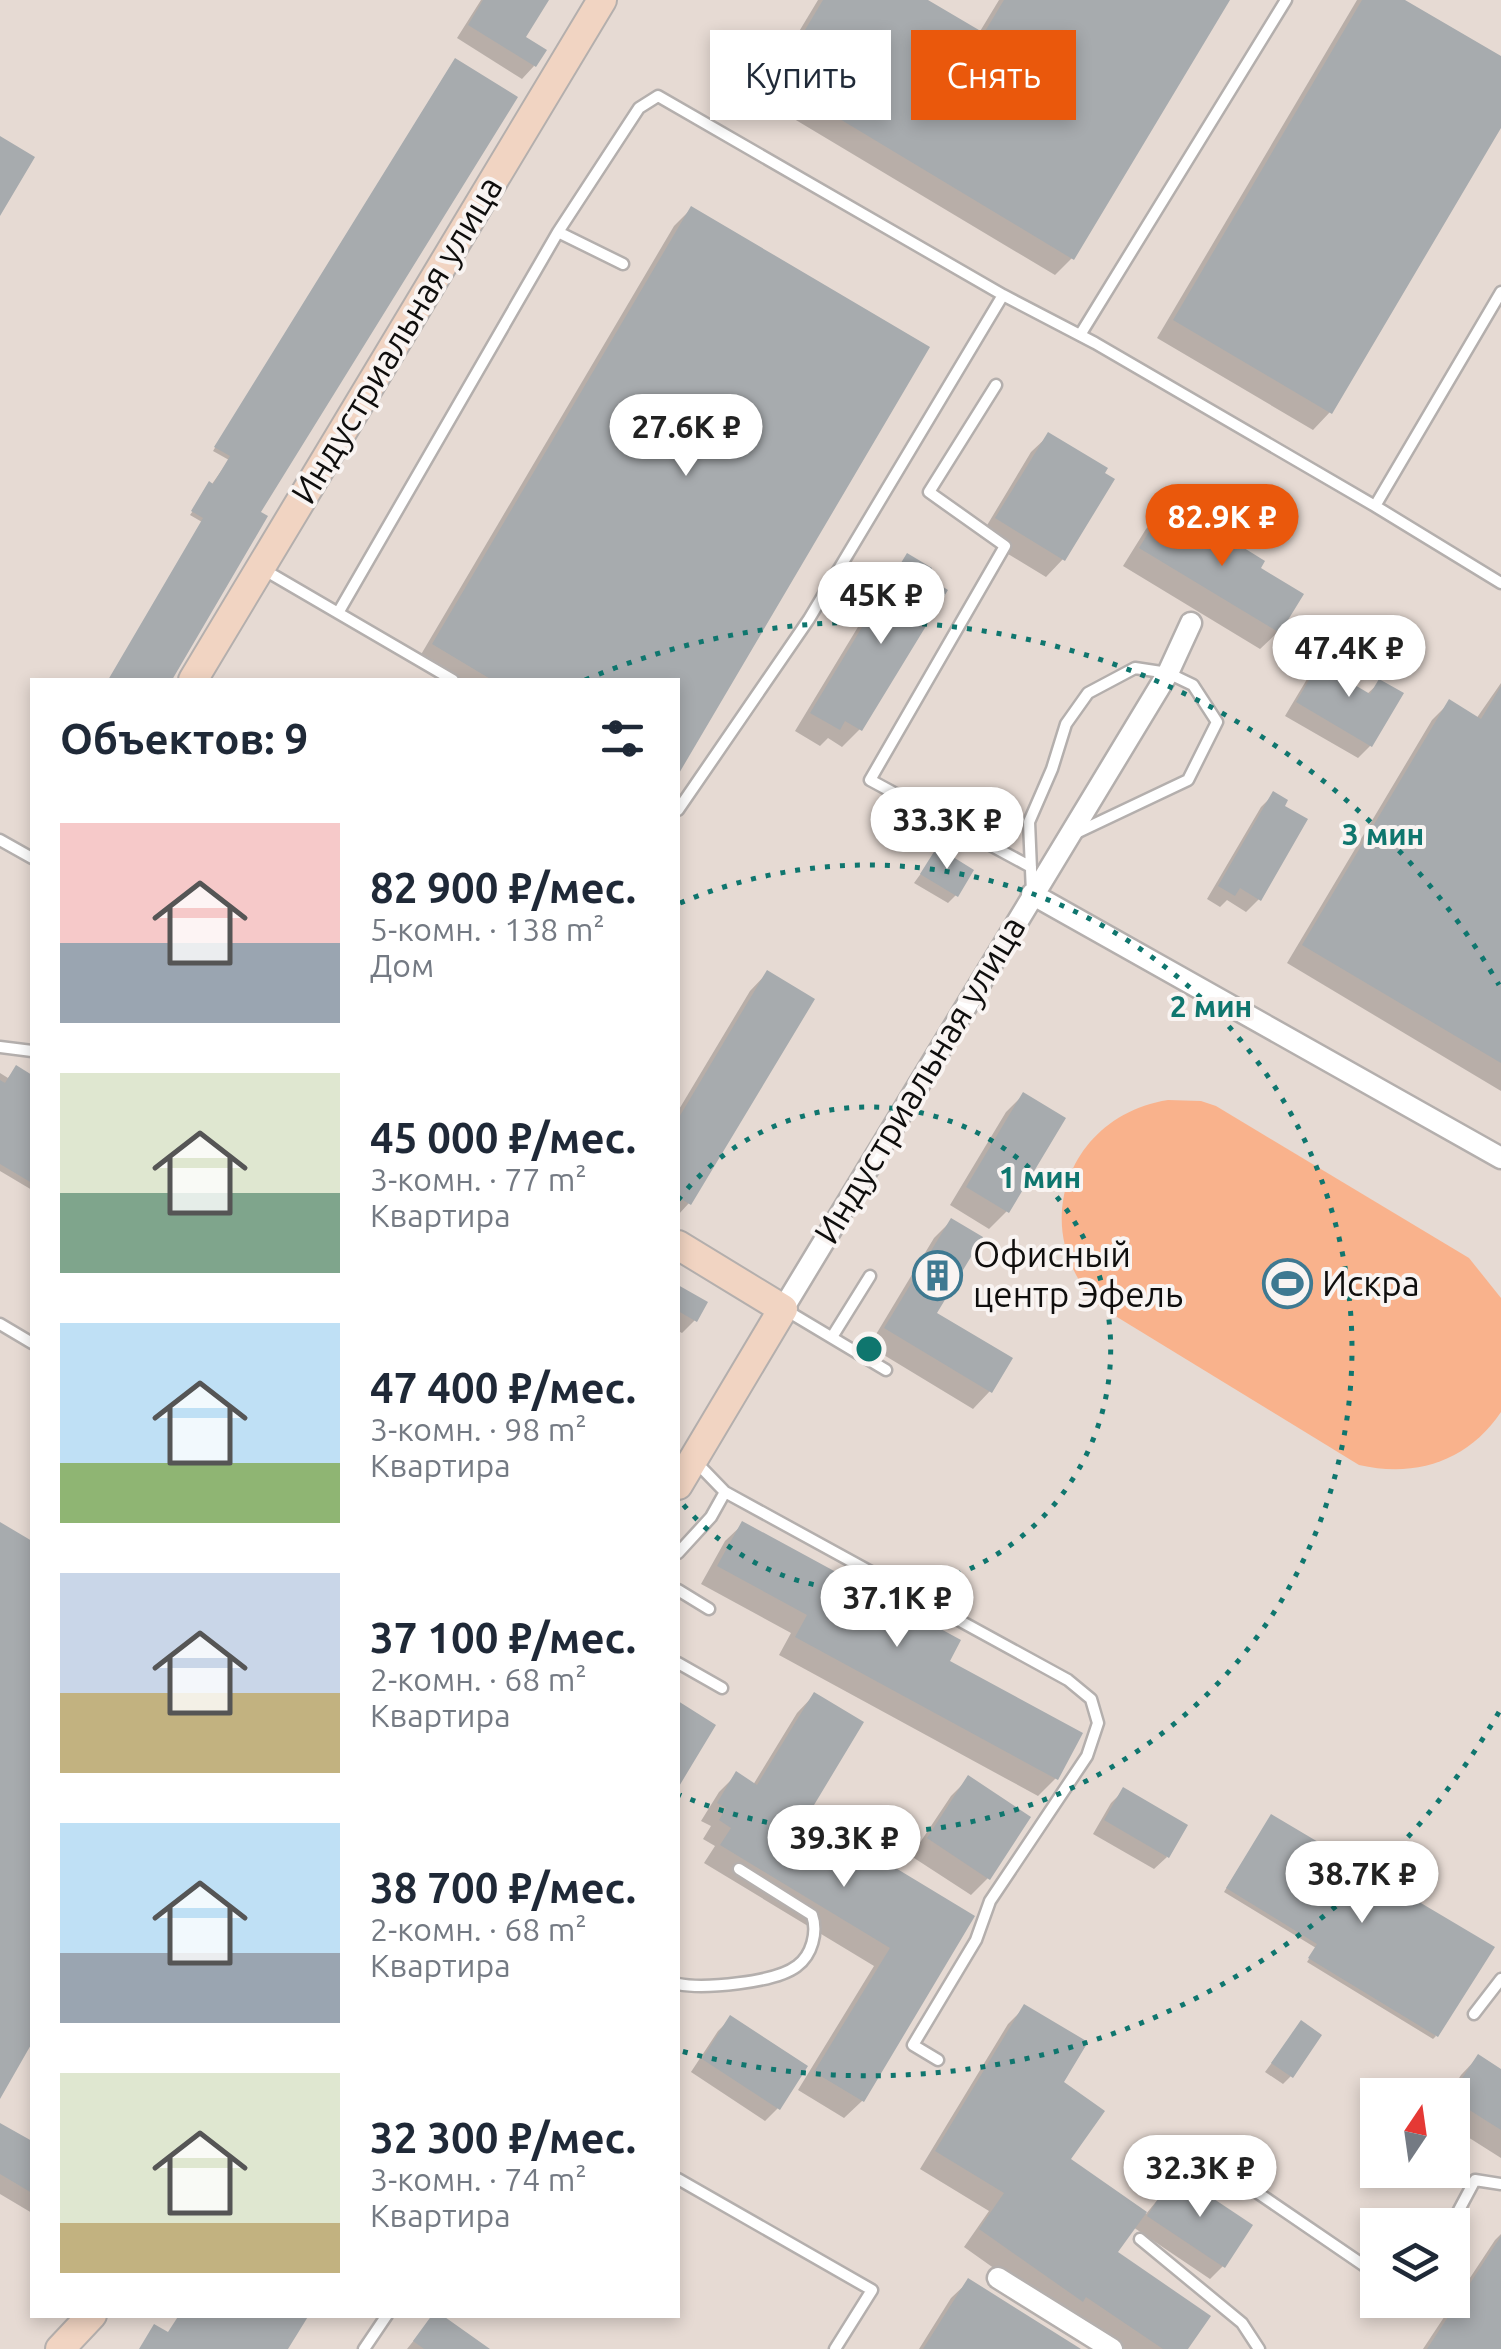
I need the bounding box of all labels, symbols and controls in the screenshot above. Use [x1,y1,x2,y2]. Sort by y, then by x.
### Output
chip: Купить [710,30,891,120]
chip: Снять [911,30,1076,120]
street label: Индустриальная улица [282,169,510,510]
pin: 27.6K ₽ [594,394,778,479]
text: 27.6K ₽ [632,408,740,444]
pin: 82.9K ₽ [1130,484,1314,569]
text: 82.9K ₽ [1168,498,1276,534]
pin: 45K ₽ [811,562,951,647]
text: 45K ₽ [839,576,923,612]
pin: 47.4K ₽ [1257,615,1441,700]
text: 47.4K ₽ [1295,629,1403,665]
icon: filters [595,711,650,766]
text: Объектов: 9 [60,715,308,762]
pin: 33.3K ₽ [855,787,1039,872]
text: 33.3K ₽ [893,801,1001,837]
text: 3 мин [1342,817,1424,851]
icon: home [140,863,260,983]
text: 82 900 ₽/мес. [370,864,636,911]
street label: Индустриальная улица [805,909,1033,1250]
text: 5-комн. · 138 m² [370,911,605,947]
text: Дом [370,947,434,983]
text: 2 мин [1170,989,1252,1023]
icon: home [140,1113,260,1233]
text: 45 000 ₽/мес. [370,1114,636,1161]
text: 1 мин [999,1160,1081,1194]
text: 3-комн. · 77 m² [370,1161,587,1197]
text: Квартира [370,1197,511,1233]
place label: Офисный центр Эфель [973,1234,1183,1314]
building icon: Офисный центр Эфель [912,1249,964,1301]
sports icon: Искра [1261,1258,1313,1310]
place label: Искра [1322,1263,1420,1303]
centre of rings [851,1331,887,1367]
icon: home [140,1363,260,1483]
text: 47 400 ₽/мес. [370,1364,636,1411]
text: 3-комн. · 98 m² [370,1411,587,1447]
text: Квартира [370,1447,511,1483]
pin: 37.1K ₽ [805,1565,989,1650]
text: 37.1K ₽ [843,1579,951,1615]
icon: home [140,1613,260,1733]
text: 37 100 ₽/мес. [370,1614,636,1661]
text: 2-комн. · 68 m² [370,1661,587,1697]
text: Квартира [370,1697,511,1733]
pin: 39.3K ₽ [752,1805,936,1890]
text: 39.3K ₽ [790,1819,898,1855]
pin: 38.7K ₽ [1270,1841,1454,1926]
text: 38.7K ₽ [1308,1855,1416,1891]
icon: home [140,1863,260,1983]
text: 38 700 ₽/мес. [370,1864,636,1911]
text: 2-комн. · 68 m² [370,1911,587,1947]
text: Квартира [370,1947,511,1983]
north arrow [1360,2078,1470,2188]
map controls [1360,2078,1470,2318]
icon: home [140,2113,260,2233]
text: 32 300 ₽/мес. [370,2114,636,2161]
pin: 32.3K ₽ [1108,2135,1292,2220]
text: 32.3K ₽ [1146,2149,1254,2185]
text: 3-комн. · 74 m² [370,2161,587,2197]
text: Квартира [370,2197,511,2233]
button: layers [1360,2208,1470,2318]

